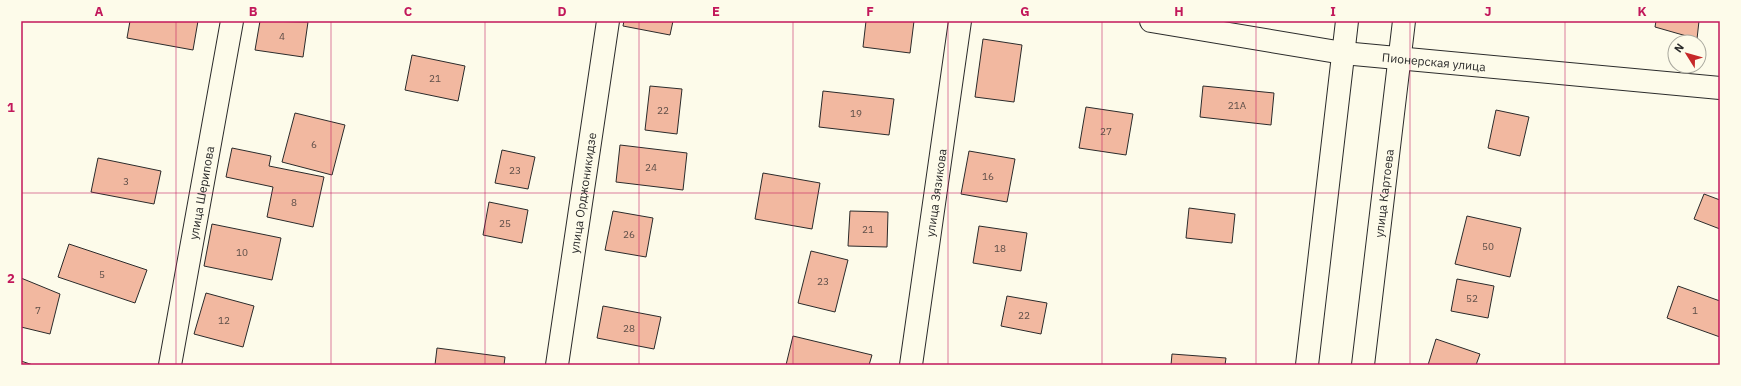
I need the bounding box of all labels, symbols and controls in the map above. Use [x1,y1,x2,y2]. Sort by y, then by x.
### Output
text: A [95,3,104,20]
text: B [249,3,258,20]
text: C [404,3,413,20]
text: D [557,3,567,20]
text: E [712,3,720,20]
text: F [866,3,874,20]
text: G [1020,3,1030,20]
text: H [1174,3,1184,20]
text: I [1330,3,1336,20]
text: J [1484,3,1492,20]
text: K [1637,3,1647,20]
house number: 4 [279,30,285,43]
north arrow [1667,34,1707,74]
text: N [1671,41,1687,55]
street label: Пионерская улица [1381,49,1487,74]
house number: 21 [429,72,441,85]
text: 1 [7,99,15,116]
house number: 21А [1228,99,1247,112]
house number: 22 [657,104,669,117]
house number: 19 [850,107,862,120]
house number: 27 [1100,125,1112,138]
street label: улица Орджоникидзе [566,131,599,254]
house number: 6 [311,138,317,151]
street label: улица Шерипова [185,144,217,241]
street label: улица Зязикова [922,147,949,238]
street label: улица Картоева [1371,147,1396,238]
house number: 24 [645,161,657,174]
house number: 23 [509,164,521,177]
house number: 16 [982,170,994,183]
house number: 3 [123,175,129,188]
house number: 8 [291,196,297,209]
house number: 25 [499,217,511,230]
house number: 21 [862,223,874,236]
house number: 26 [623,228,635,241]
house number: 50 [1482,240,1494,253]
house number: 18 [994,242,1006,255]
house number: 10 [236,246,248,259]
house number: 5 [99,268,105,281]
text: 2 [7,270,15,287]
house number: 23 [817,275,829,288]
house number: 52 [1466,292,1478,305]
house number: 7 [35,304,41,317]
house number: 1 [1692,304,1698,317]
house number: 22 [1018,309,1030,322]
house number: 12 [218,314,230,327]
house number: 28 [623,322,635,335]

